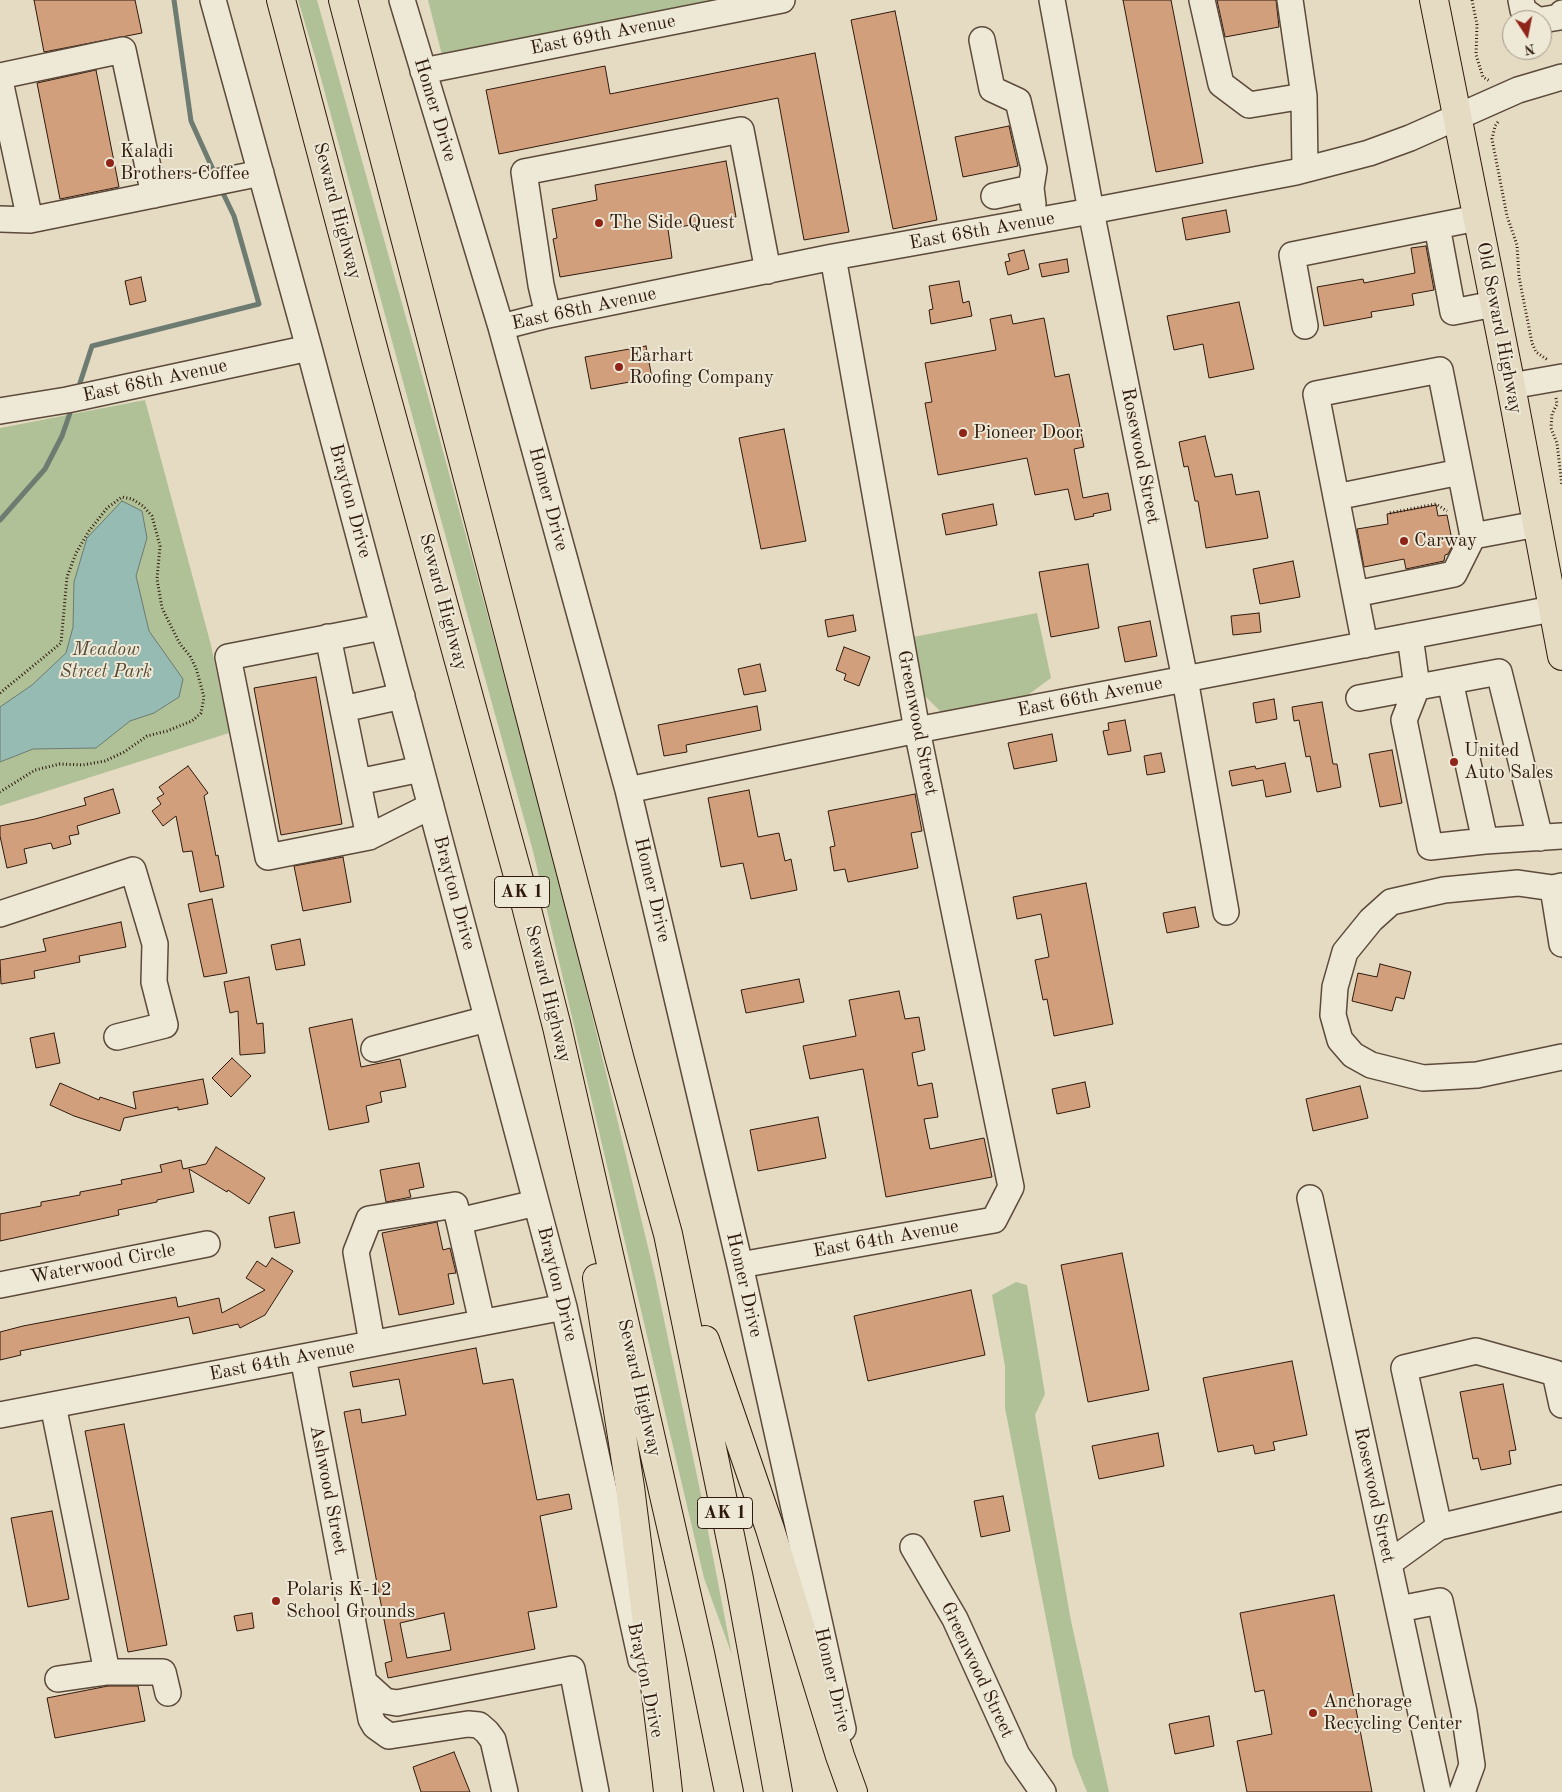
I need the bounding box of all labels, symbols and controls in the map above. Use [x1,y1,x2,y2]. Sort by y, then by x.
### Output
street label: East 69th Avenue [528,10,678,60]
north arrow [1502,10,1552,60]
text: N [1523,41,1536,57]
street label: Homer Drive [408,56,462,164]
street label: Seward Highway [308,140,366,282]
place label: Kaladi Brothers Coffee [120,141,250,185]
marker: Kaladi Brothers Coffee [104,157,116,169]
street label: East 68th Avenue [907,207,1057,255]
place label: The Side Quest [609,212,735,234]
marker: The Side Quest [593,217,605,229]
street label: Old Seward Highway [1471,240,1527,416]
street label: East 68th Avenue [510,283,658,335]
place label: Earhart Roofing Company [629,345,774,389]
street label: East 68th Avenue [81,355,229,407]
marker: Earhart Roofing Company [613,361,625,373]
street label: Rosewood Street [1116,386,1164,526]
place label: Pioneer Door [973,422,1083,444]
marker: Pioneer Door [957,427,969,439]
street label: Brayton Drive [324,441,376,561]
street label: Homer Drive [523,444,573,554]
place label: Carway [1414,530,1477,552]
street label: Seward Highway [414,531,472,673]
marker: Carway [1398,535,1410,547]
park label: Meadow Street Park [60,639,152,683]
street label: Greenwood Street [892,648,942,798]
street label: East 66th Avenue [1015,672,1165,722]
place label: United Auto Sales [1464,740,1553,784]
marker: United Auto Sales [1448,756,1460,768]
street label: Brayton Drive [428,833,480,953]
street label: Homer Drive [629,835,675,945]
road number: AK 1 [494,876,550,908]
street label: Seward Highway [520,923,576,1065]
street label: East 64th Avenue [811,1215,961,1263]
street label: Brayton Drive [532,1224,582,1344]
street label: Homer Drive [721,1230,767,1340]
street label: Waterwood Circle [29,1239,177,1289]
street label: Seward Highway [612,1317,666,1459]
street label: East 64th Avenue [207,1336,357,1386]
street label: Ashwood Street [304,1423,352,1557]
street label: Rosewood Street [1348,1425,1400,1565]
road number: AK 1 [698,1498,752,1529]
place label: Polaris K-12 School Grounds [286,1579,415,1623]
marker: Polaris K-12 School Grounds [270,1595,282,1607]
street label: Greenwood Street [936,1598,1018,1742]
street label: Brayton Drive [622,1620,668,1740]
street label: Homer Drive [809,1625,855,1735]
place label: Anchorage Recycling Center [1323,1691,1462,1735]
marker: Anchorage Recycling Center [1307,1707,1319,1719]

